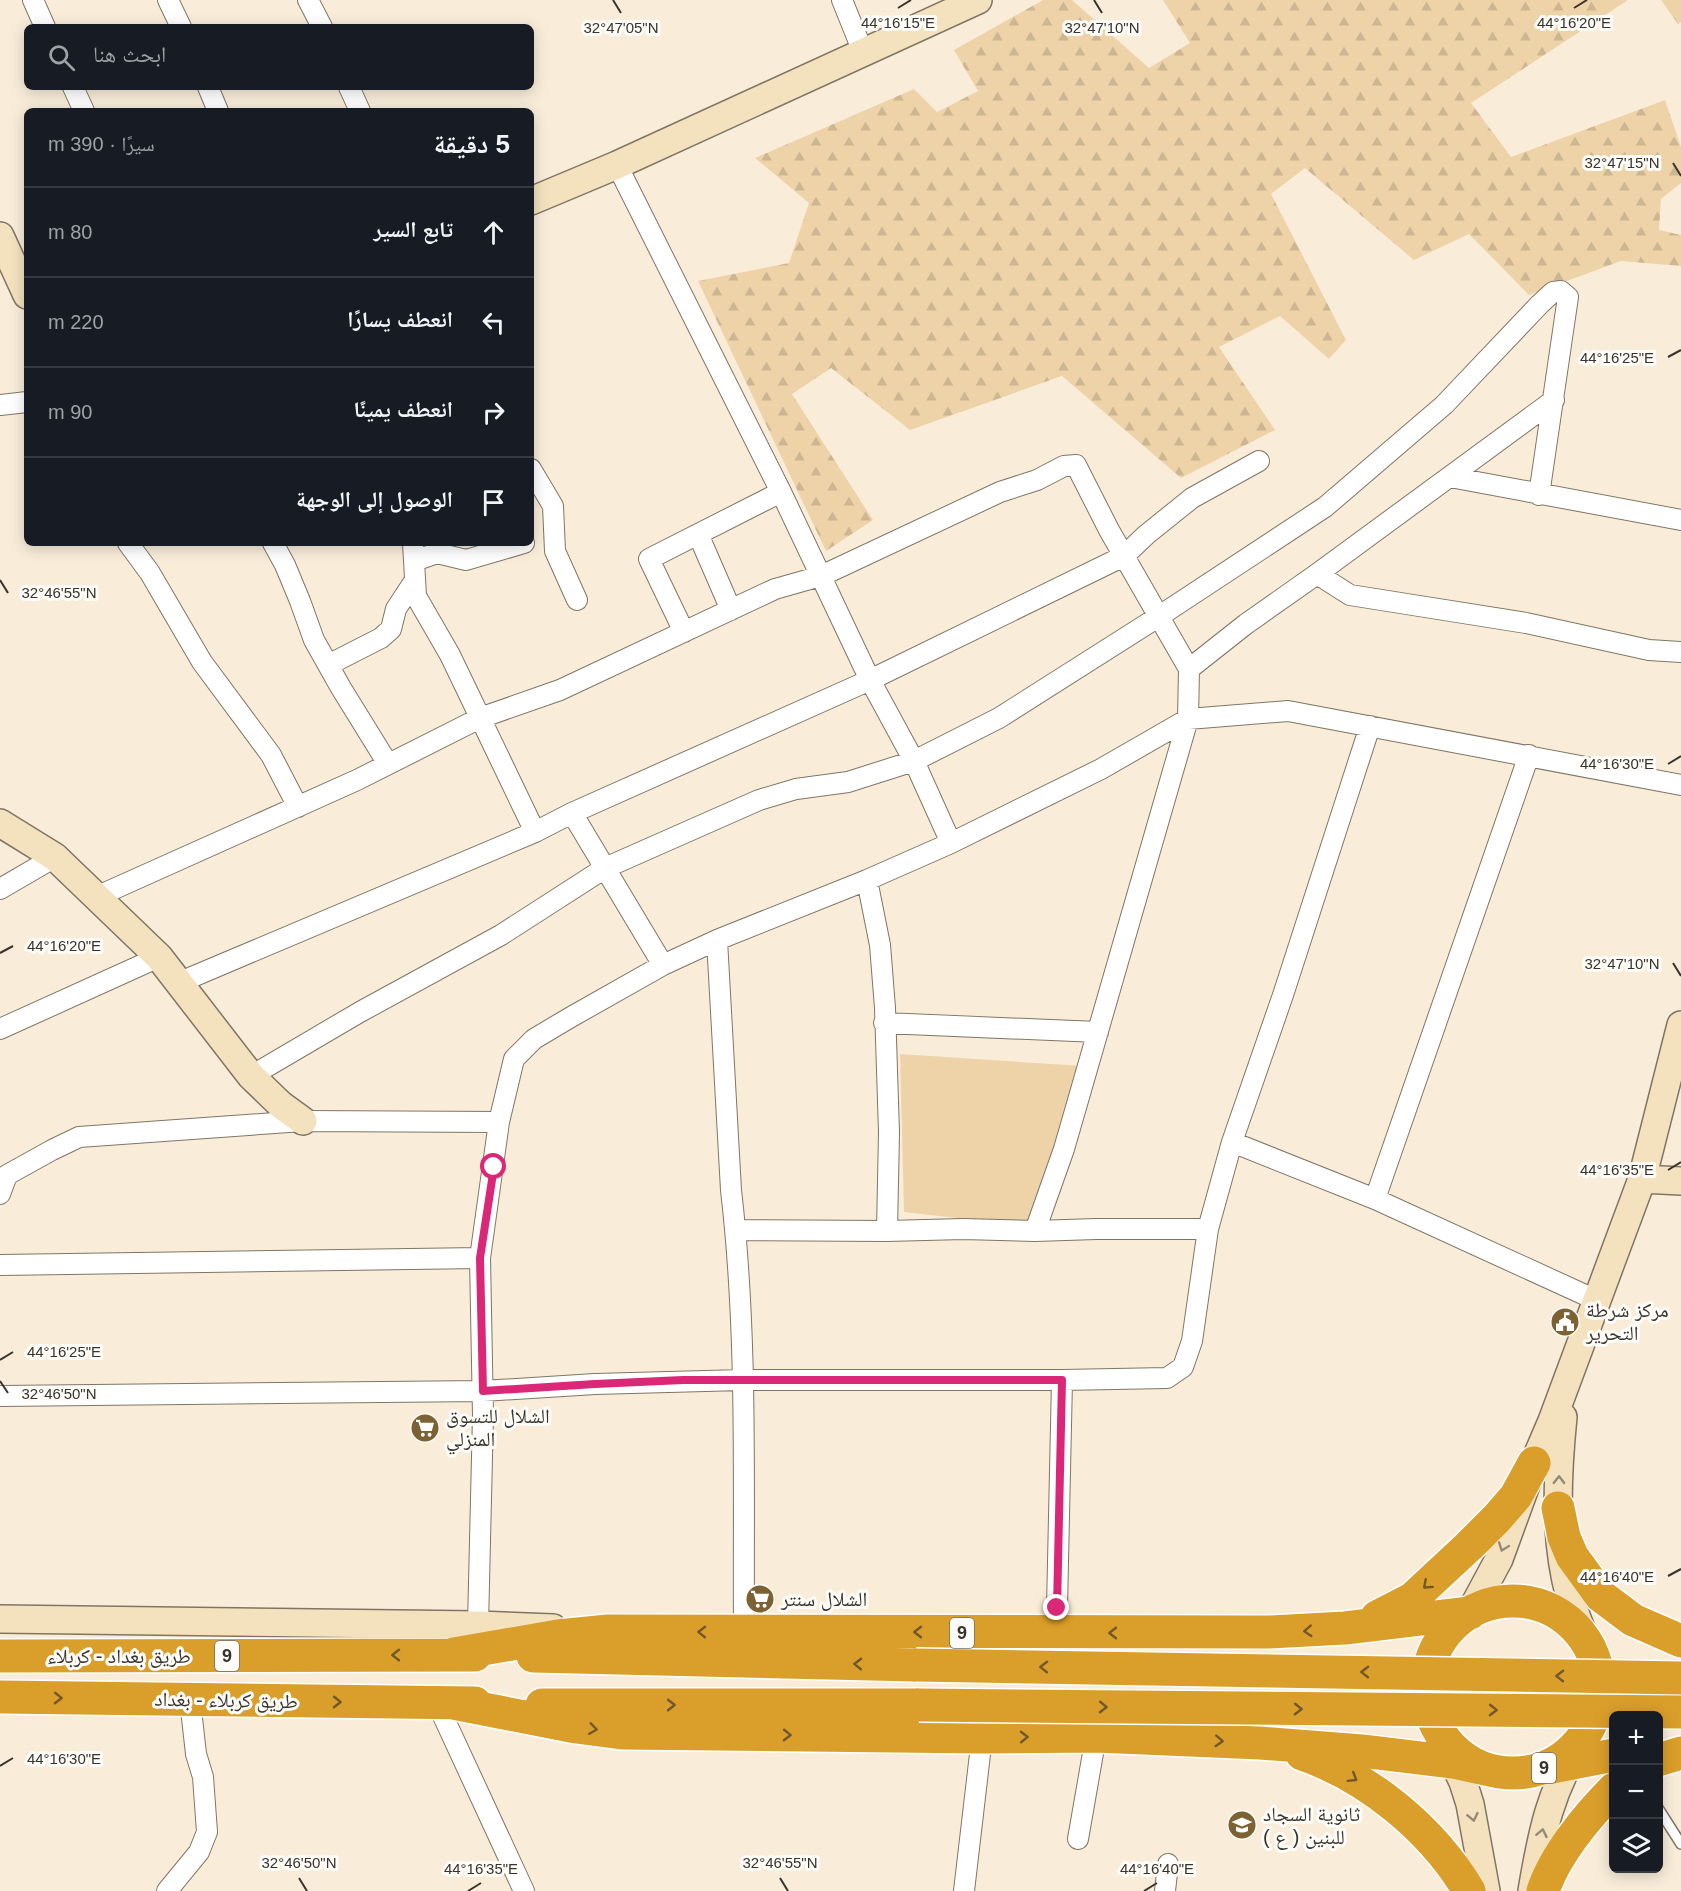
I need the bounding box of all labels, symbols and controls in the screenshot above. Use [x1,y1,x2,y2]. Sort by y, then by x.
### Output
text: 44°16'15"E [861,14,935,31]
text: 44°16'20"E [1537,14,1611,31]
text: 32°47'05"N [583,19,659,36]
text: 32°47'10"N [1064,19,1140,36]
search box [24,24,534,90]
icon: search [45,41,78,74]
text: ابحث هنا [93,42,166,67]
text: 5 دقيقة [434,129,510,159]
text: سيرًا · 390 m [48,133,155,155]
text: 32°47'15"N [1584,154,1660,171]
icon: ahead [477,216,510,249]
text: تابع السير [373,217,453,242]
text: 80 m [48,221,92,243]
icon: left [477,306,510,339]
text: انعطف يسارًا [347,307,453,332]
text: 220 m [48,311,104,333]
text: 44°16'25"E [1580,349,1654,366]
icon: right [477,396,510,429]
text: انعطف يمينًا [354,397,453,422]
text: 90 m [48,401,92,423]
icon: arrive [477,486,510,519]
text: الوصول إلى الوجهة [296,487,453,512]
text: 32°46'55"N [21,584,97,601]
text: 44°16'30"E [1580,755,1654,772]
text: 44°16'20"E [27,937,101,954]
text: 32°47'10"N [1584,955,1660,972]
route start [480,1153,506,1179]
text: 44°16'35"E [1580,1161,1654,1178]
place label: مركز شرطة التحرير [1585,1299,1669,1344]
public building icon: مركز شرطة التحرير [1549,1306,1581,1338]
text: 44°16'25"E [27,1343,101,1360]
text: 32°46'50"N [21,1385,97,1402]
place label: الشلال للتسوق المنزلي [446,1405,550,1455]
supermarket icon: الشلال للتسوق المنزلي [409,1412,441,1444]
one-way arrow [1553,1475,1565,1484]
one-way arrow [1498,1541,1511,1552]
text: 44°16'40"E [1580,1568,1654,1585]
one-way arrow [1424,1578,1434,1589]
supermarket icon: الشلال سنتر [744,1583,776,1615]
place label: الشلال سنتر [780,1588,867,1611]
route end [1043,1594,1069,1620]
road number: 9 [950,1618,974,1648]
one-way arrow [1303,1624,1312,1637]
one-way arrow [698,1625,707,1638]
one-way arrow [914,1626,923,1638]
one-way arrow [1109,1627,1118,1639]
road number: 9 [215,1641,239,1671]
street label: طريق بغداد - كربلاء [47,1645,191,1668]
one-way arrow [391,1648,400,1661]
one-way arrow [853,1657,862,1670]
one-way arrow [1039,1661,1048,1673]
one-way arrow [1360,1666,1369,1679]
one-way arrow [1555,1669,1564,1682]
street label: طريق كربلاء - بغداد [154,1688,298,1713]
one-way arrow [54,1692,63,1704]
one-way arrow [333,1696,342,1708]
one-way arrow [667,1699,676,1711]
one-way arrow [1099,1701,1108,1713]
one-way arrow [1294,1703,1303,1715]
one-way arrow [1489,1704,1498,1717]
map controls [1609,1711,1663,1873]
button: + [1609,1711,1663,1765]
one-way arrow [588,1723,597,1735]
one-way arrow [783,1729,792,1741]
one-way arrow [1020,1730,1029,1743]
one-way arrow [1215,1735,1224,1748]
text: 44°16'30"E [27,1750,101,1767]
road number: 9 [1532,1753,1556,1783]
button: − [1609,1765,1663,1819]
one-way arrow [1347,1771,1357,1783]
place label: ثانوية السجاد ( ع ) للبنين [1263,1803,1361,1850]
school or university icon: ثانوية السجاد ( ع ) للبنين [1226,1809,1258,1841]
one-way arrow [1466,1811,1479,1821]
button: layers [1609,1819,1663,1873]
one-way arrow [1535,1829,1548,1839]
text: 32°46'50"N [261,1854,337,1871]
text: 32°46'55"N [742,1854,818,1871]
text: 44°16'35"E [444,1860,518,1877]
text: 44°16'40"E [1120,1860,1194,1877]

